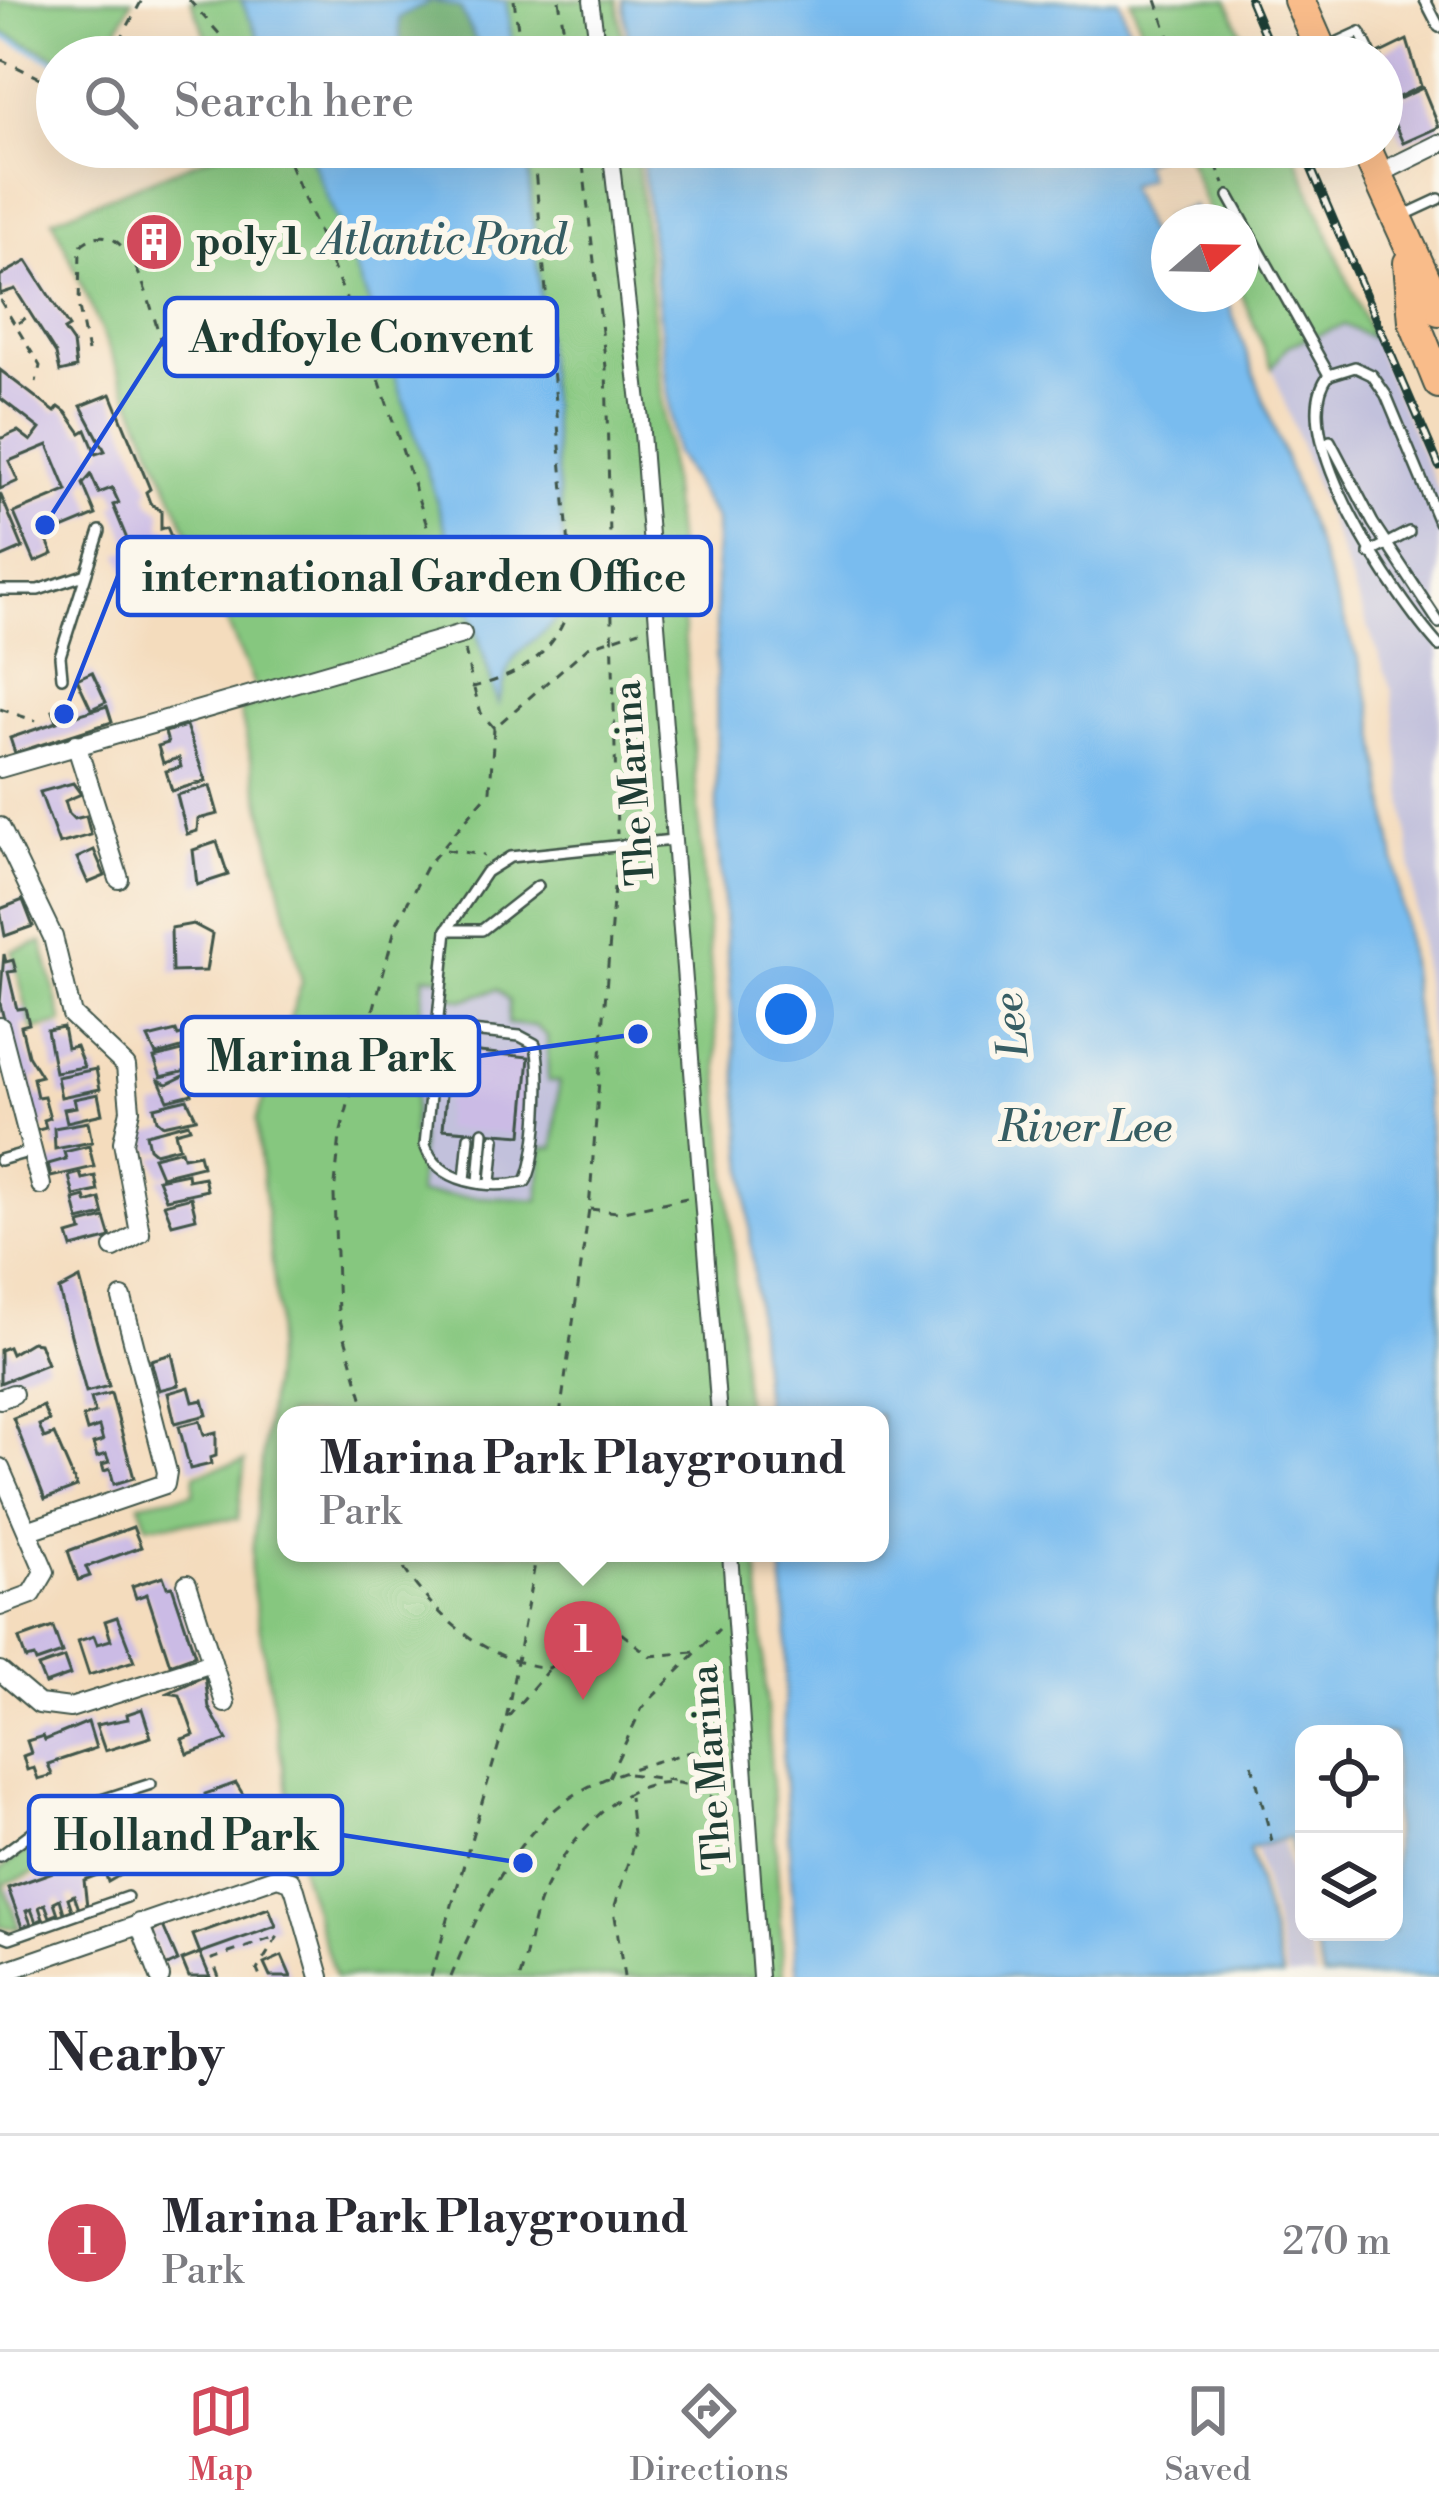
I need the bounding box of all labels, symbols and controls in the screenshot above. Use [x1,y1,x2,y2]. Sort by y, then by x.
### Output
search box [36,36,1403,168]
icon: search [78,69,144,135]
text: Search here [174,74,414,131]
north arrow [1151,204,1259,312]
building icon: poly 1 [123,211,185,273]
water label: Atlantic Pond [316,215,569,268]
place label: poly 1 [196,218,301,267]
callout: Ardfoyle Convent [165,298,557,376]
text: Ardfoyle Convent [188,313,534,366]
callout: international Garden Office [118,537,711,615]
text: international Garden Office [142,552,686,605]
street label: The Marina [603,679,667,887]
your location [756,984,816,1044]
water label: Lee [982,990,1042,1061]
callout: Marina Park [182,1017,479,1095]
text: Marina Park [207,1032,456,1085]
water label: River Lee [997,1102,1172,1155]
popup [277,1406,889,1562]
text: Marina Park Playground [320,1431,846,1488]
text: Park [320,1488,401,1537]
pin: 1 [544,1601,622,1700]
street label: The Marina [680,1663,744,1871]
map controls [1295,1725,1403,1941]
button: locate [1295,1725,1403,1833]
callout: Holland Park [29,1796,342,1874]
text: Holland Park [53,1811,320,1864]
button: layers [1295,1833,1403,1941]
text: Nearby [48,2023,224,2087]
text: Marina Park Playground [162,2190,688,2247]
text: 1 [78,2218,96,2267]
text: 270 m [1282,2218,1391,2267]
text: Park [162,2247,243,2296]
tab: Map [188,2378,254,2491]
tab: Directions [630,2378,789,2491]
tab: Saved [1164,2378,1251,2491]

